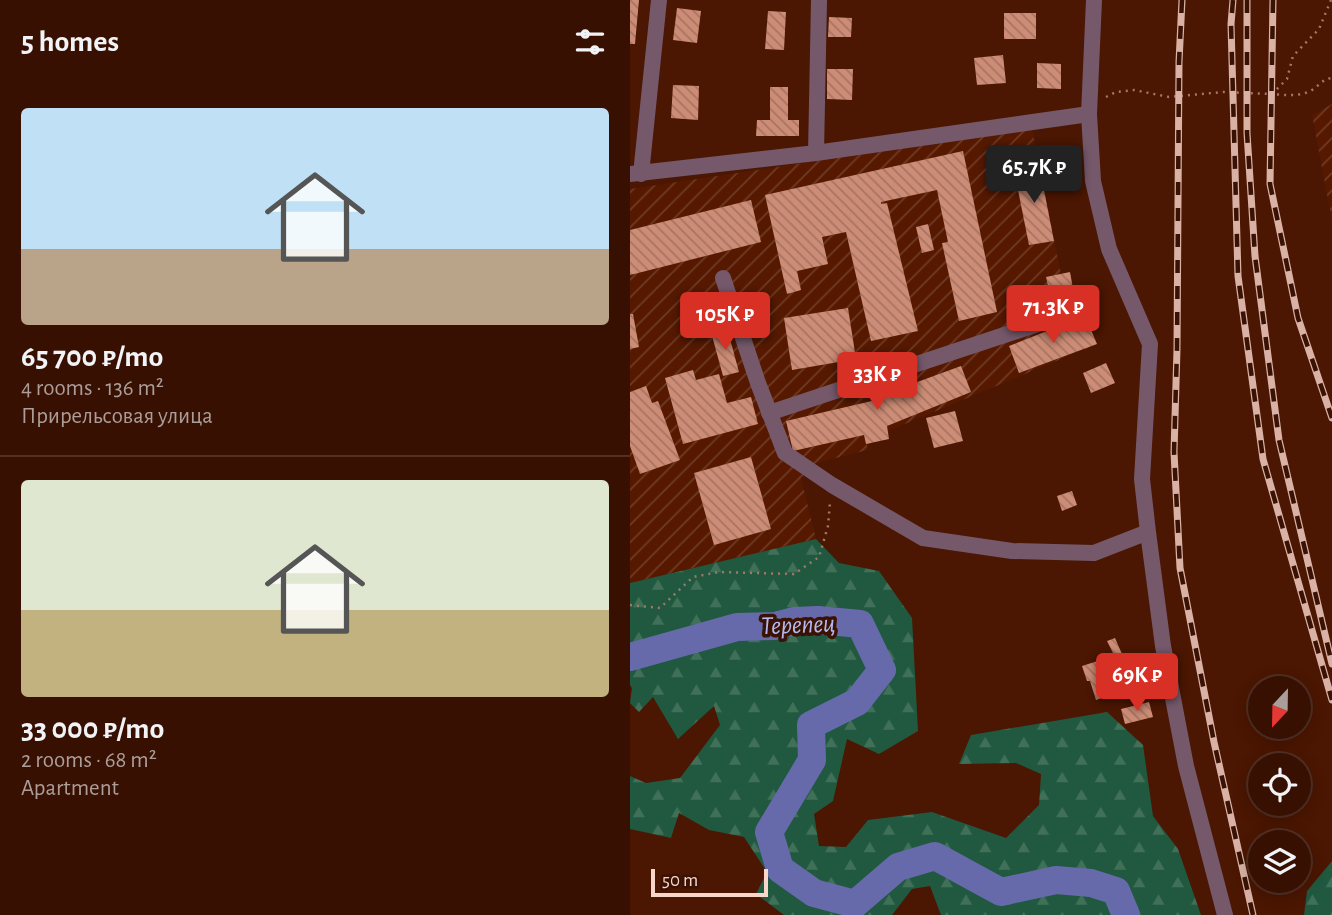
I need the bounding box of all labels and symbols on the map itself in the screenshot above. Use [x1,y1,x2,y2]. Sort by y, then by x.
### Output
pin: 65.7K ₽ [969,146,1099,205]
pin: 71.3K ₽ [988,286,1118,345]
pin: 105K ₽ [668,292,782,352]
pin: 33K ₽ [828,352,926,412]
water label: Терепец [760,611,836,639]
pin: 69K ₽ [1088,654,1186,713]
north arrow [1248,676,1311,738]
scale bar [651,866,768,898]

